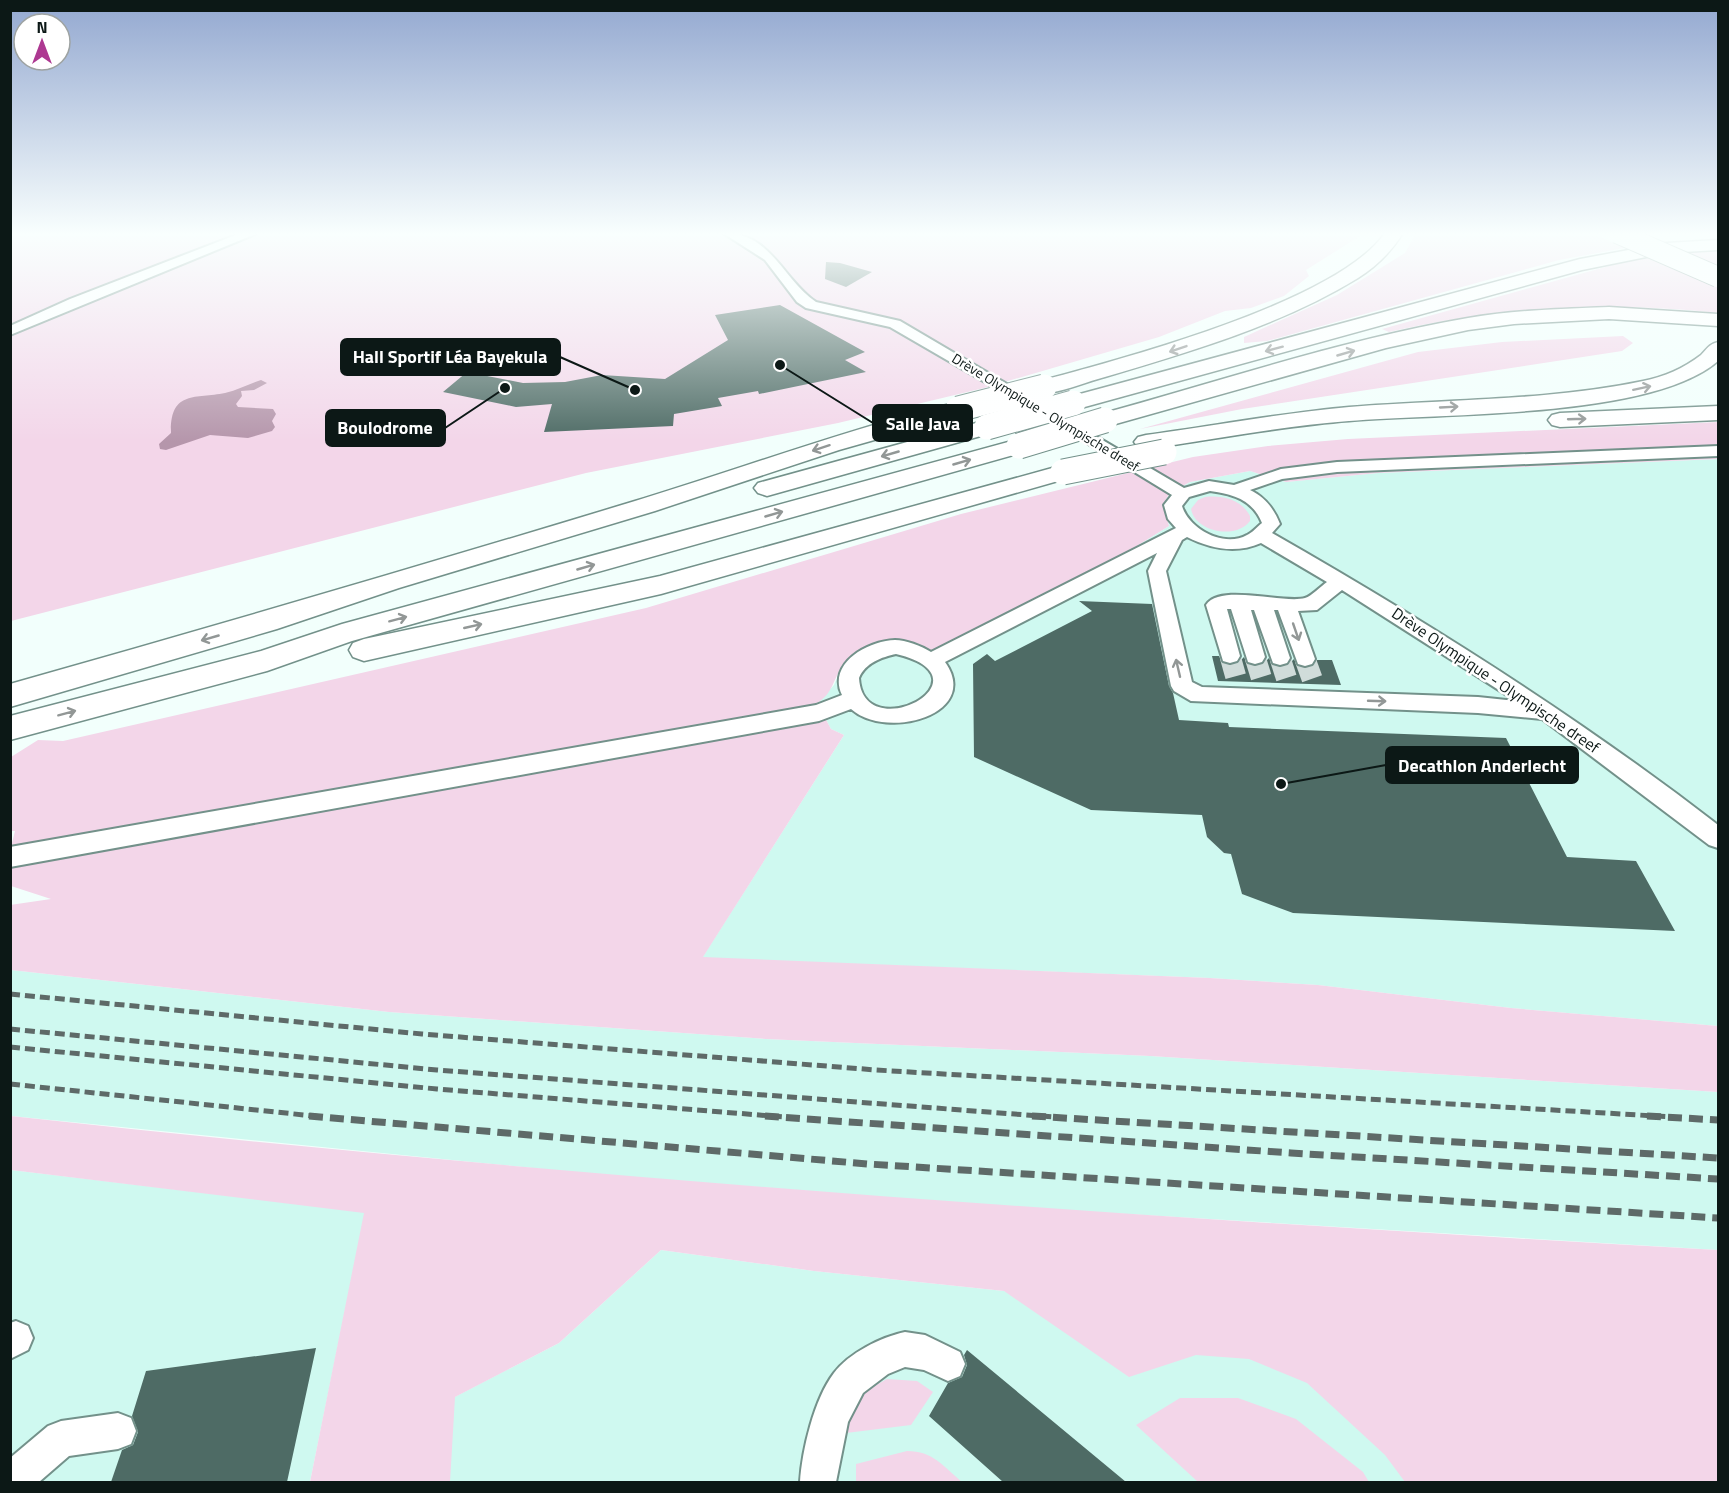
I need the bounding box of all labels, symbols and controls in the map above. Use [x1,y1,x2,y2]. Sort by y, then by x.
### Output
north arrow [12,12,72,72]
text: N [36,15,48,39]
callout: Hall Sportif Léa Bayekula [341,339,560,375]
text: Hall Sportif Léa Bayekula [353,343,547,370]
one-way arrow [1169,344,1188,355]
one-way arrow [1265,344,1284,355]
street label: Drève Olympique - Olympische dreef [948,347,1144,477]
one-way arrow [1336,347,1355,358]
one-way arrow [1632,382,1652,393]
one-way arrow [1438,402,1458,413]
callout: Salle Java [873,405,972,441]
callout: Boulodrome [326,410,445,446]
text: Salle Java [886,410,960,437]
text: Boulodrome [337,414,433,441]
one-way arrow [1567,414,1587,425]
one-way arrow [812,443,831,454]
one-way arrow [881,448,900,460]
one-way arrow [952,456,971,467]
one-way arrow [764,508,783,520]
one-way arrow [576,561,595,572]
street label: Drève Olympique - Olympische dreef [1387,601,1605,759]
one-way arrow [388,613,407,624]
one-way arrow [463,619,482,631]
one-way arrow [1291,622,1302,641]
one-way arrow [201,633,220,645]
one-way arrow [1172,659,1184,678]
one-way arrow [1367,696,1387,707]
one-way arrow [57,707,76,719]
callout: Decathlon Anderlecht [1386,747,1578,783]
text: Decathlon Anderlecht [1398,752,1566,779]

